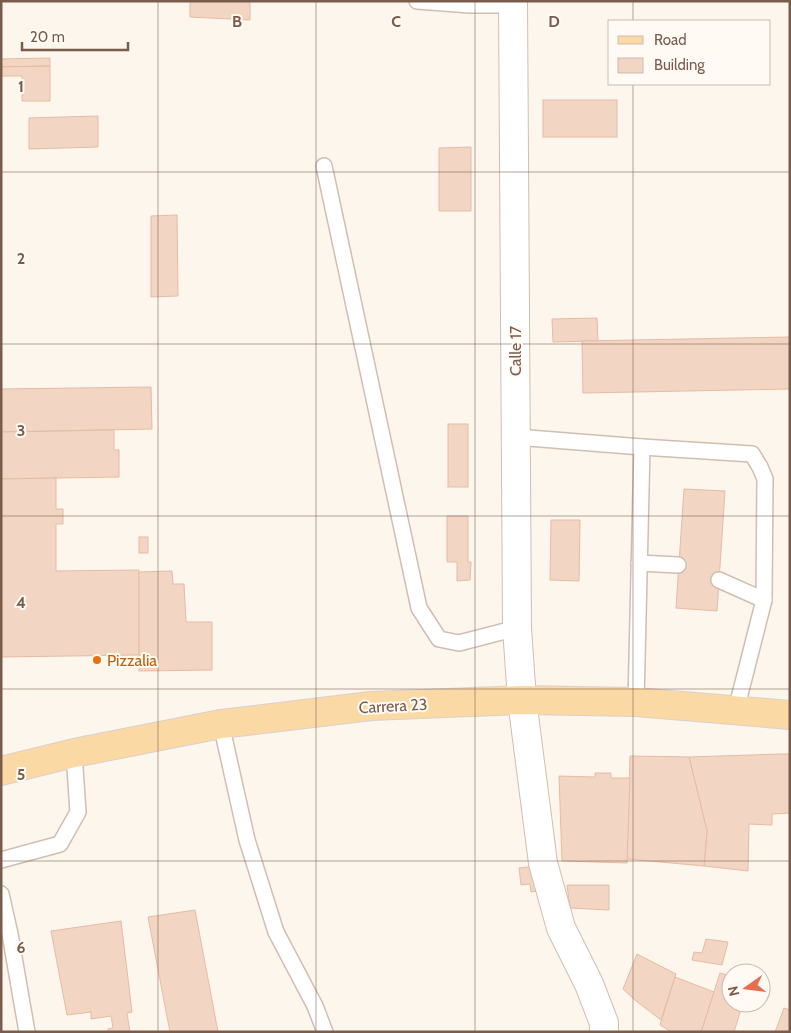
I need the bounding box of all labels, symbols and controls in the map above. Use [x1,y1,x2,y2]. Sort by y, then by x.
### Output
text: B [232,12,242,31]
text: C [391,12,401,31]
text: D [548,12,560,31]
scale bar [22,20,129,52]
legend [608,20,771,85]
text: 20 m [30,28,65,46]
text: Road [654,31,687,49]
text: Building [654,56,705,74]
text: 1 [18,77,24,96]
text: 2 [17,249,25,268]
street label: Calle 17 [506,326,525,376]
text: 3 [17,421,25,440]
text: 4 [16,593,26,612]
place label: Pizzalia [107,651,157,670]
marker: Pizzalia [91,654,103,666]
street label: Carrera 23 [358,695,428,717]
text: 5 [17,765,25,784]
text: 6 [17,938,26,957]
north arrow [721,963,771,1013]
text: N [723,984,743,998]

